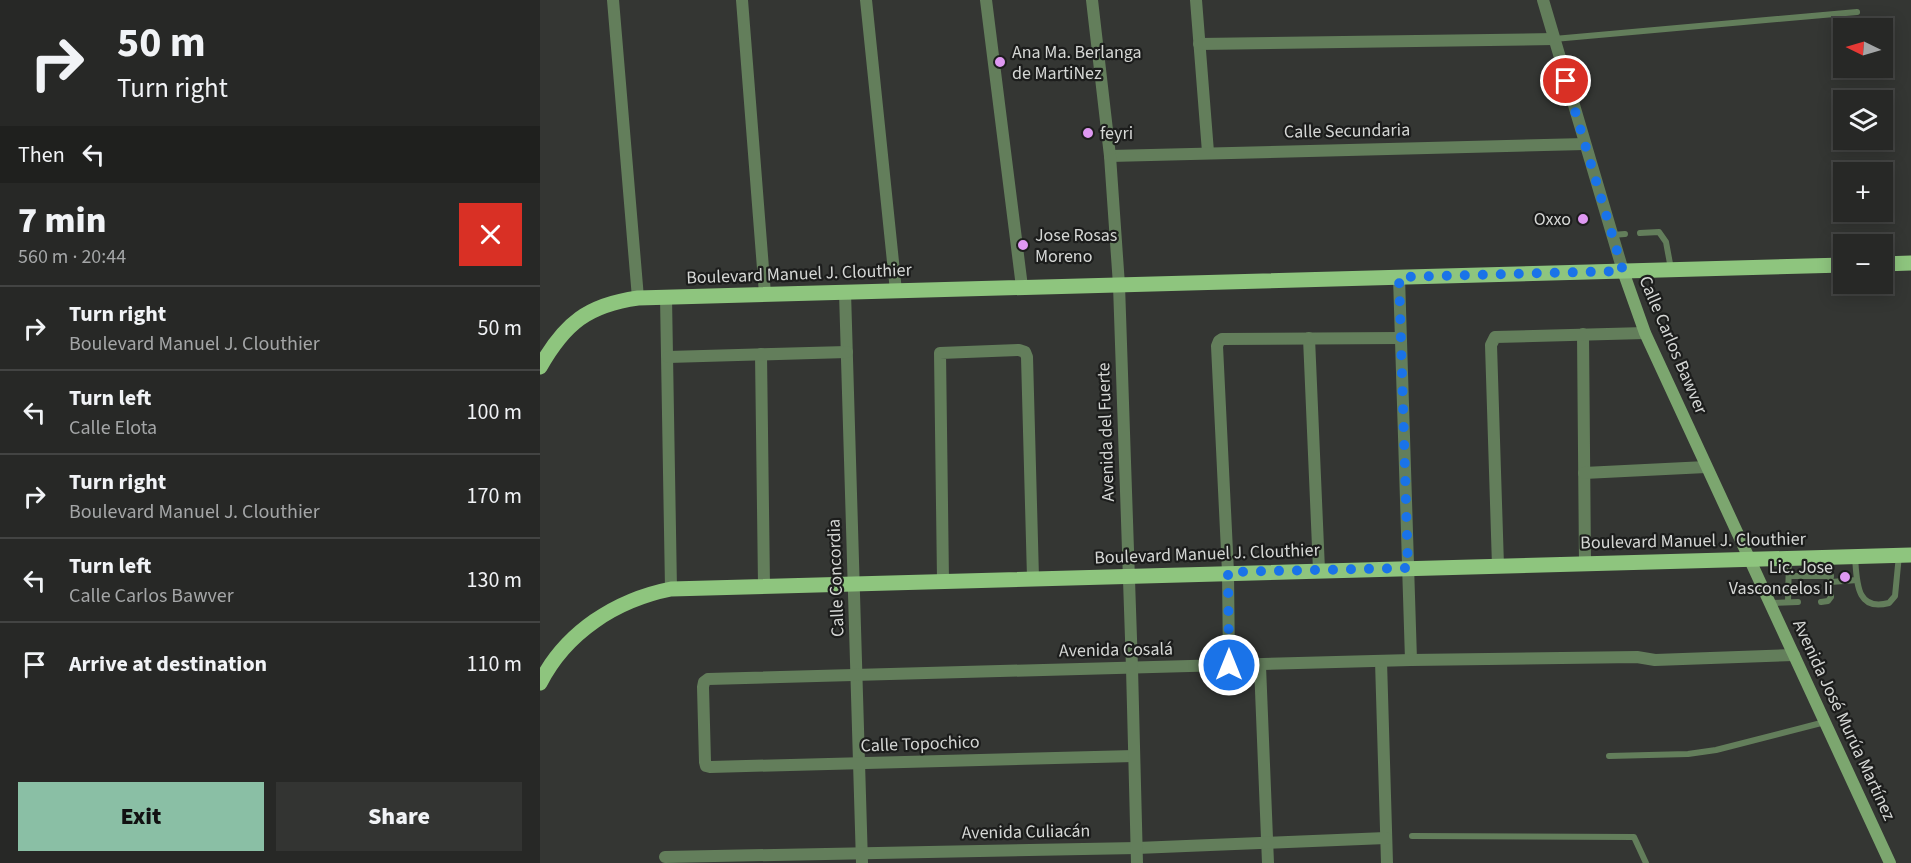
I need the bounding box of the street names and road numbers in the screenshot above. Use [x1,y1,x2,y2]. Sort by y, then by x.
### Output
street label: Calle Secundaria [1284,117,1410,145]
street label: Boulevard Manuel J. Clouthier [686,258,913,290]
street label: Calle Carlos Bawver [1633,272,1714,419]
street label: Avenida del Fuerte [1091,362,1121,502]
street label: Calle Concordia [821,519,851,637]
street label: Boulevard Manuel J. Clouthier [1580,527,1807,555]
street label: Boulevard Manuel J. Clouthier [1094,538,1321,570]
street label: Avenida José Murúa Martínez [1786,615,1902,825]
street label: Avenida Cosalá [1059,637,1173,663]
street label: Calle Topochico [860,729,980,759]
street label: Avenida Culiacán [961,818,1091,846]

